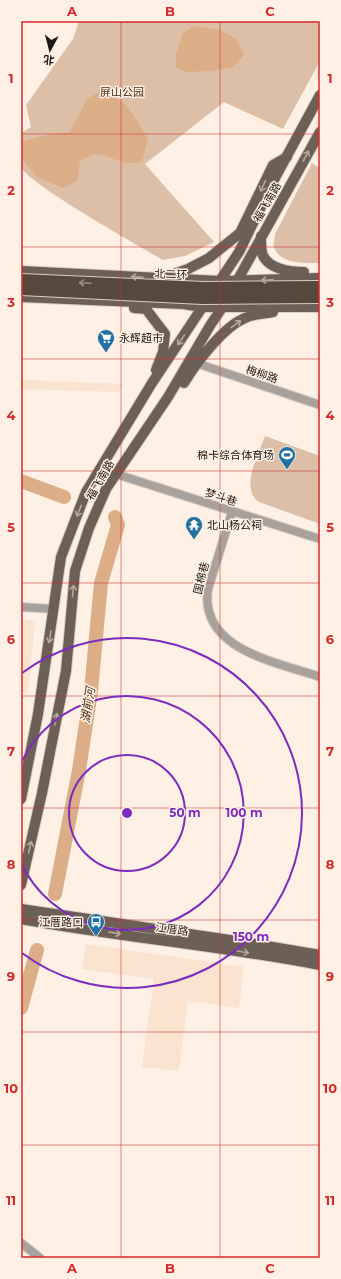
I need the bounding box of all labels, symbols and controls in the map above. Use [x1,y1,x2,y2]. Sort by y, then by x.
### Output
text: A [66,3,78,19]
text: B [165,3,175,19]
text: C [265,3,275,19]
north arrow [30,30,70,70]
text: 北 [42,52,55,68]
text: 1 [8,70,14,86]
text: 1 [327,70,333,86]
park label: 屏山公园 [100,85,144,99]
one-way arrow [303,150,311,162]
street label: 福飞南路 [250,179,284,225]
one-way arrow [259,179,266,191]
text: 2 [7,182,15,198]
text: 2 [326,182,334,198]
street label: 北二环 [154,266,188,282]
one-way arrow [131,274,144,281]
one-way arrow [261,276,274,283]
one-way arrow [79,280,92,287]
text: 3 [6,294,15,310]
text: 3 [325,294,334,310]
one-way arrow [231,320,242,328]
supermarket icon: 永辉超市 [96,328,116,353]
place label: 永辉超市 [119,331,163,345]
one-way arrow [177,334,185,345]
street label: 梅柳路 [244,362,280,386]
text: 4 [7,407,16,423]
text: 4 [326,407,335,423]
sports icon: 棉卡综合体育场 [277,445,297,470]
place label: 棉卡综合体育场 [197,448,274,462]
street label: 福飞南路 [83,457,117,503]
street label: 梦斗巷 [203,485,239,509]
one-way arrow [74,505,82,517]
temple icon: 北山杨公祠 [184,515,204,540]
place label: 北山杨公祠 [207,518,262,532]
text: 5 [7,519,15,535]
text: 5 [326,519,334,535]
street label: 国棉巷 [190,560,212,596]
one-way arrow [70,585,77,598]
one-way arrow [46,630,54,643]
text: 6 [7,631,16,647]
text: 6 [326,631,335,647]
water label: 湖前河 [77,684,98,724]
one-way arrow [53,713,61,726]
text: 7 [7,743,15,759]
text: 7 [326,743,334,759]
text: 50 m [169,805,201,820]
text: 100 m [226,805,262,820]
centre of rings [120,806,134,820]
one-way arrow [26,840,34,853]
text: 8 [7,856,16,872]
text: 8 [326,856,335,872]
bus stop icon: 江厝路口 [86,912,106,937]
place label: 江厝路口 [39,915,83,929]
street label: 江厝路 [155,920,189,938]
one-way arrow [108,929,121,937]
text: 150 m [233,929,269,944]
one-way arrow [237,948,250,956]
text: 9 [7,968,15,984]
text: 9 [326,968,334,984]
text: 10 [4,1080,18,1096]
text: 10 [323,1080,337,1096]
text: 11 [6,1192,16,1208]
text: 11 [325,1192,335,1208]
text: A [66,1260,78,1276]
text: B [165,1260,175,1276]
text: C [265,1260,275,1276]

